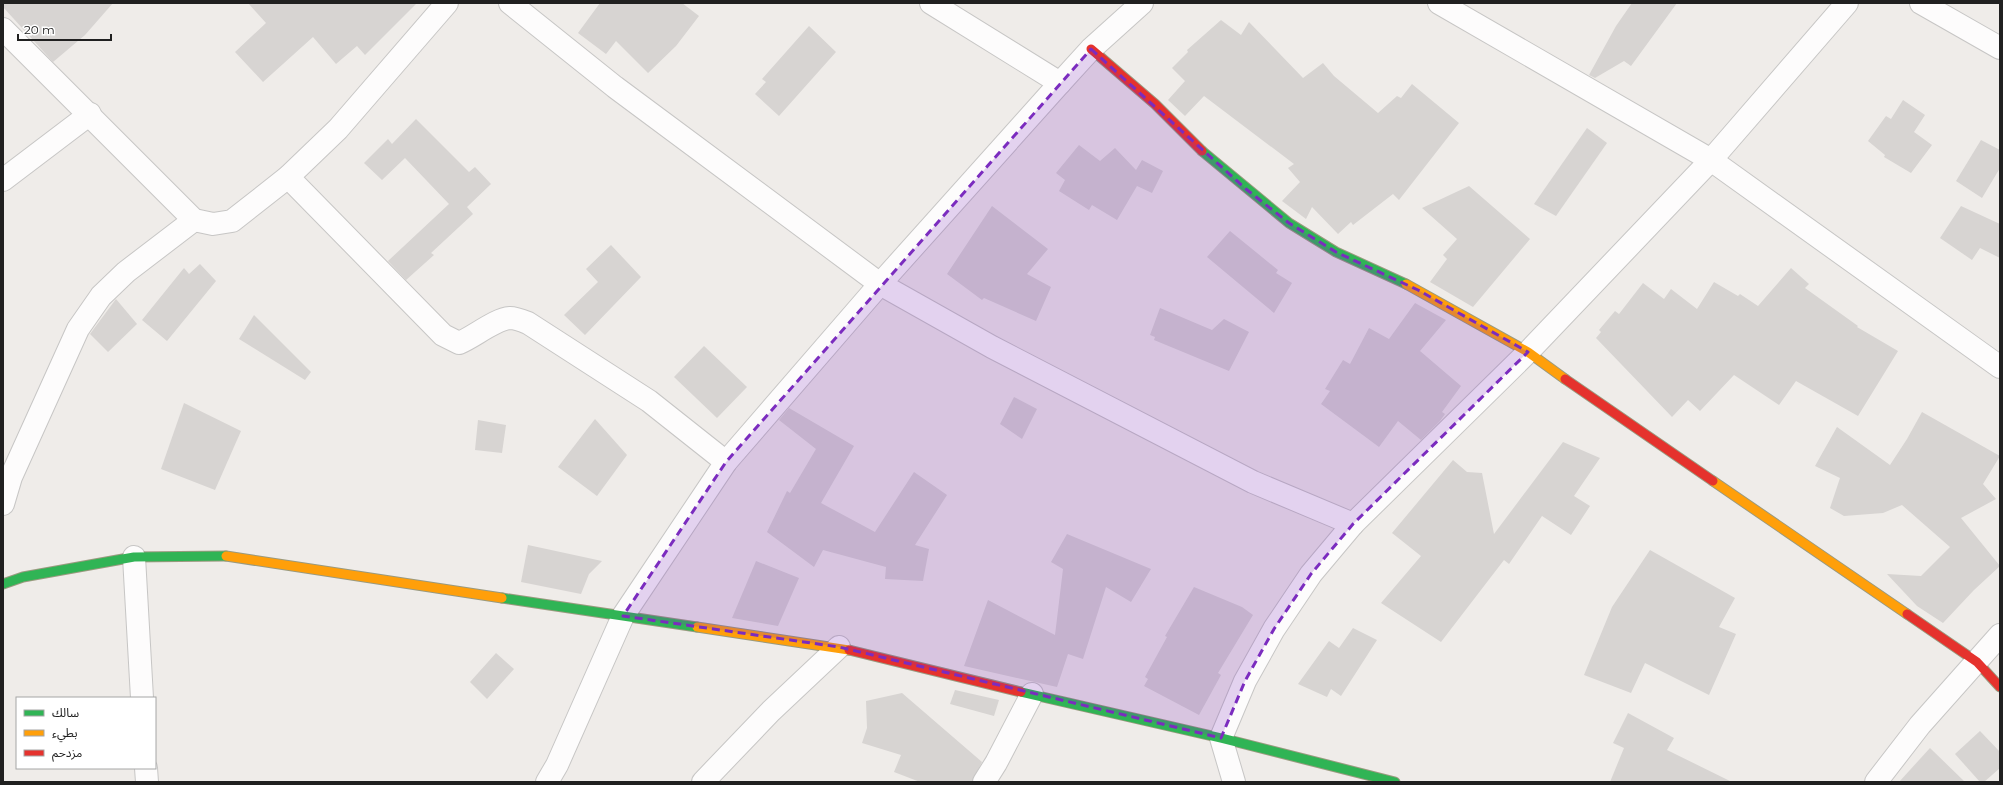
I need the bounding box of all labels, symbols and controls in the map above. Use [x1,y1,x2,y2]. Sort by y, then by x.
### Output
scale bar [18,16,111,42]
text: 20 m [24,22,55,37]
legend [16,697,156,769]
text: سالك [52,705,79,720]
text: بطيء [52,725,78,743]
text: مزدحم [52,745,82,762]

